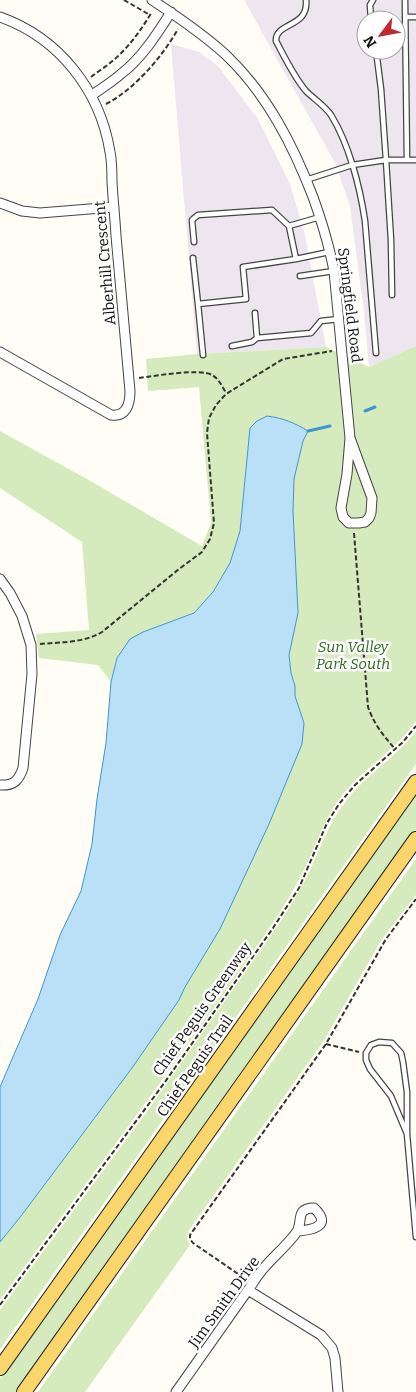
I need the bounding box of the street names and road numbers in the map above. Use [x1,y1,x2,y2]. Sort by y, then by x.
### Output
street label: Alberhill Crescent [91,199,119,326]
street label: Springfield Road [334,247,366,364]
street label: Chief Peguis Greenway [149,939,255,1079]
street label: Chief Peguis Trail [153,1012,237,1120]
street label: Jim Smith Drive [184,1253,263,1352]

